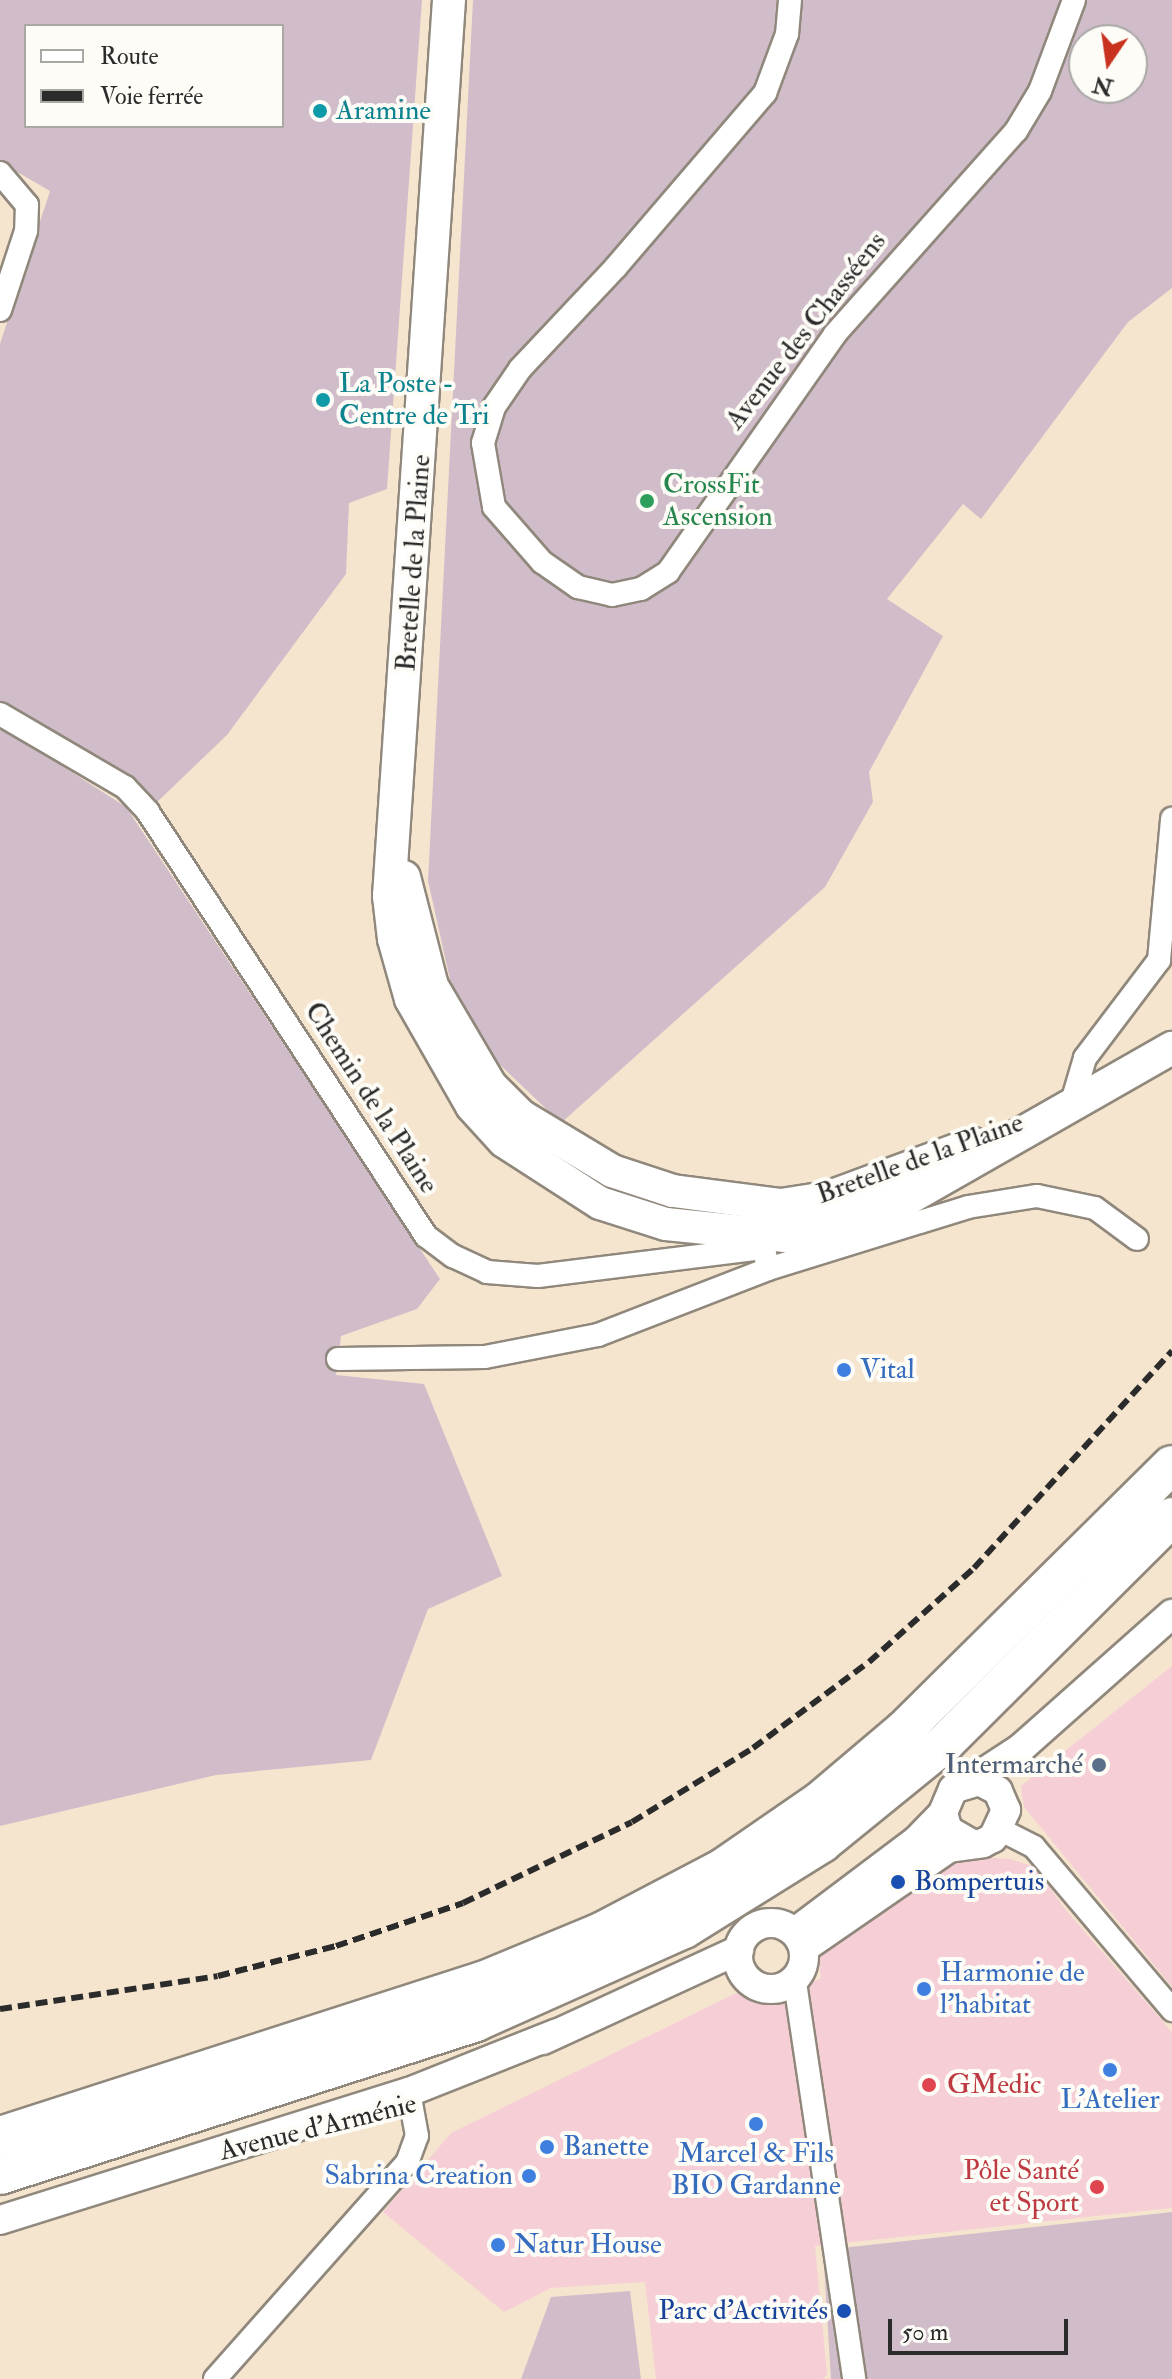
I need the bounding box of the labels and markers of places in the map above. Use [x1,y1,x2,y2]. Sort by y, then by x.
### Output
place label: Aramine [336,94,431,128]
marker: Aramine [311,102,329,120]
place label: La Poste - Centre de Tri [339,367,490,433]
marker: La Poste - Centre de Tri [314,391,332,409]
place label: CrossFit Ascension [663,468,773,534]
marker: CrossFit Ascension [638,492,656,510]
place label: Vital [860,1353,915,1387]
marker: Vital [835,1361,853,1379]
place label: Intermarché [945,1748,1083,1782]
marker: Intermarché [1090,1756,1108,1774]
place label: Bompertuis [914,1865,1044,1899]
marker: Bompertuis [889,1873,907,1891]
place label: Harmonie de l'habitat [940,1956,1085,2022]
marker: Harmonie de l'habitat [915,1980,933,1998]
marker: L'Atelier [1101,2061,1119,2079]
place label: GMedic [947,2068,1041,2102]
marker: GMedic [918,2074,940,2096]
place label: L'Atelier [1060,2083,1160,2117]
marker: Marcel & Fils BIO Gardanne [747,2115,765,2133]
place label: Banette [563,2130,649,2164]
place label: Marcel & Fils BIO Gardanne [671,2137,841,2203]
marker: Banette [538,2138,556,2156]
place label: Pôle Santé et Sport [963,2154,1079,2220]
place label: Sabrina Creation [324,2159,513,2193]
marker: Sabrina Creation [520,2167,538,2185]
marker: Pôle Santé et Sport [1086,2176,1108,2198]
place label: Natur House [514,2228,662,2262]
marker: Natur House [489,2236,507,2254]
place label: Parc d'Activités [658,2294,828,2328]
marker: Parc d'Activités [835,2302,853,2320]

